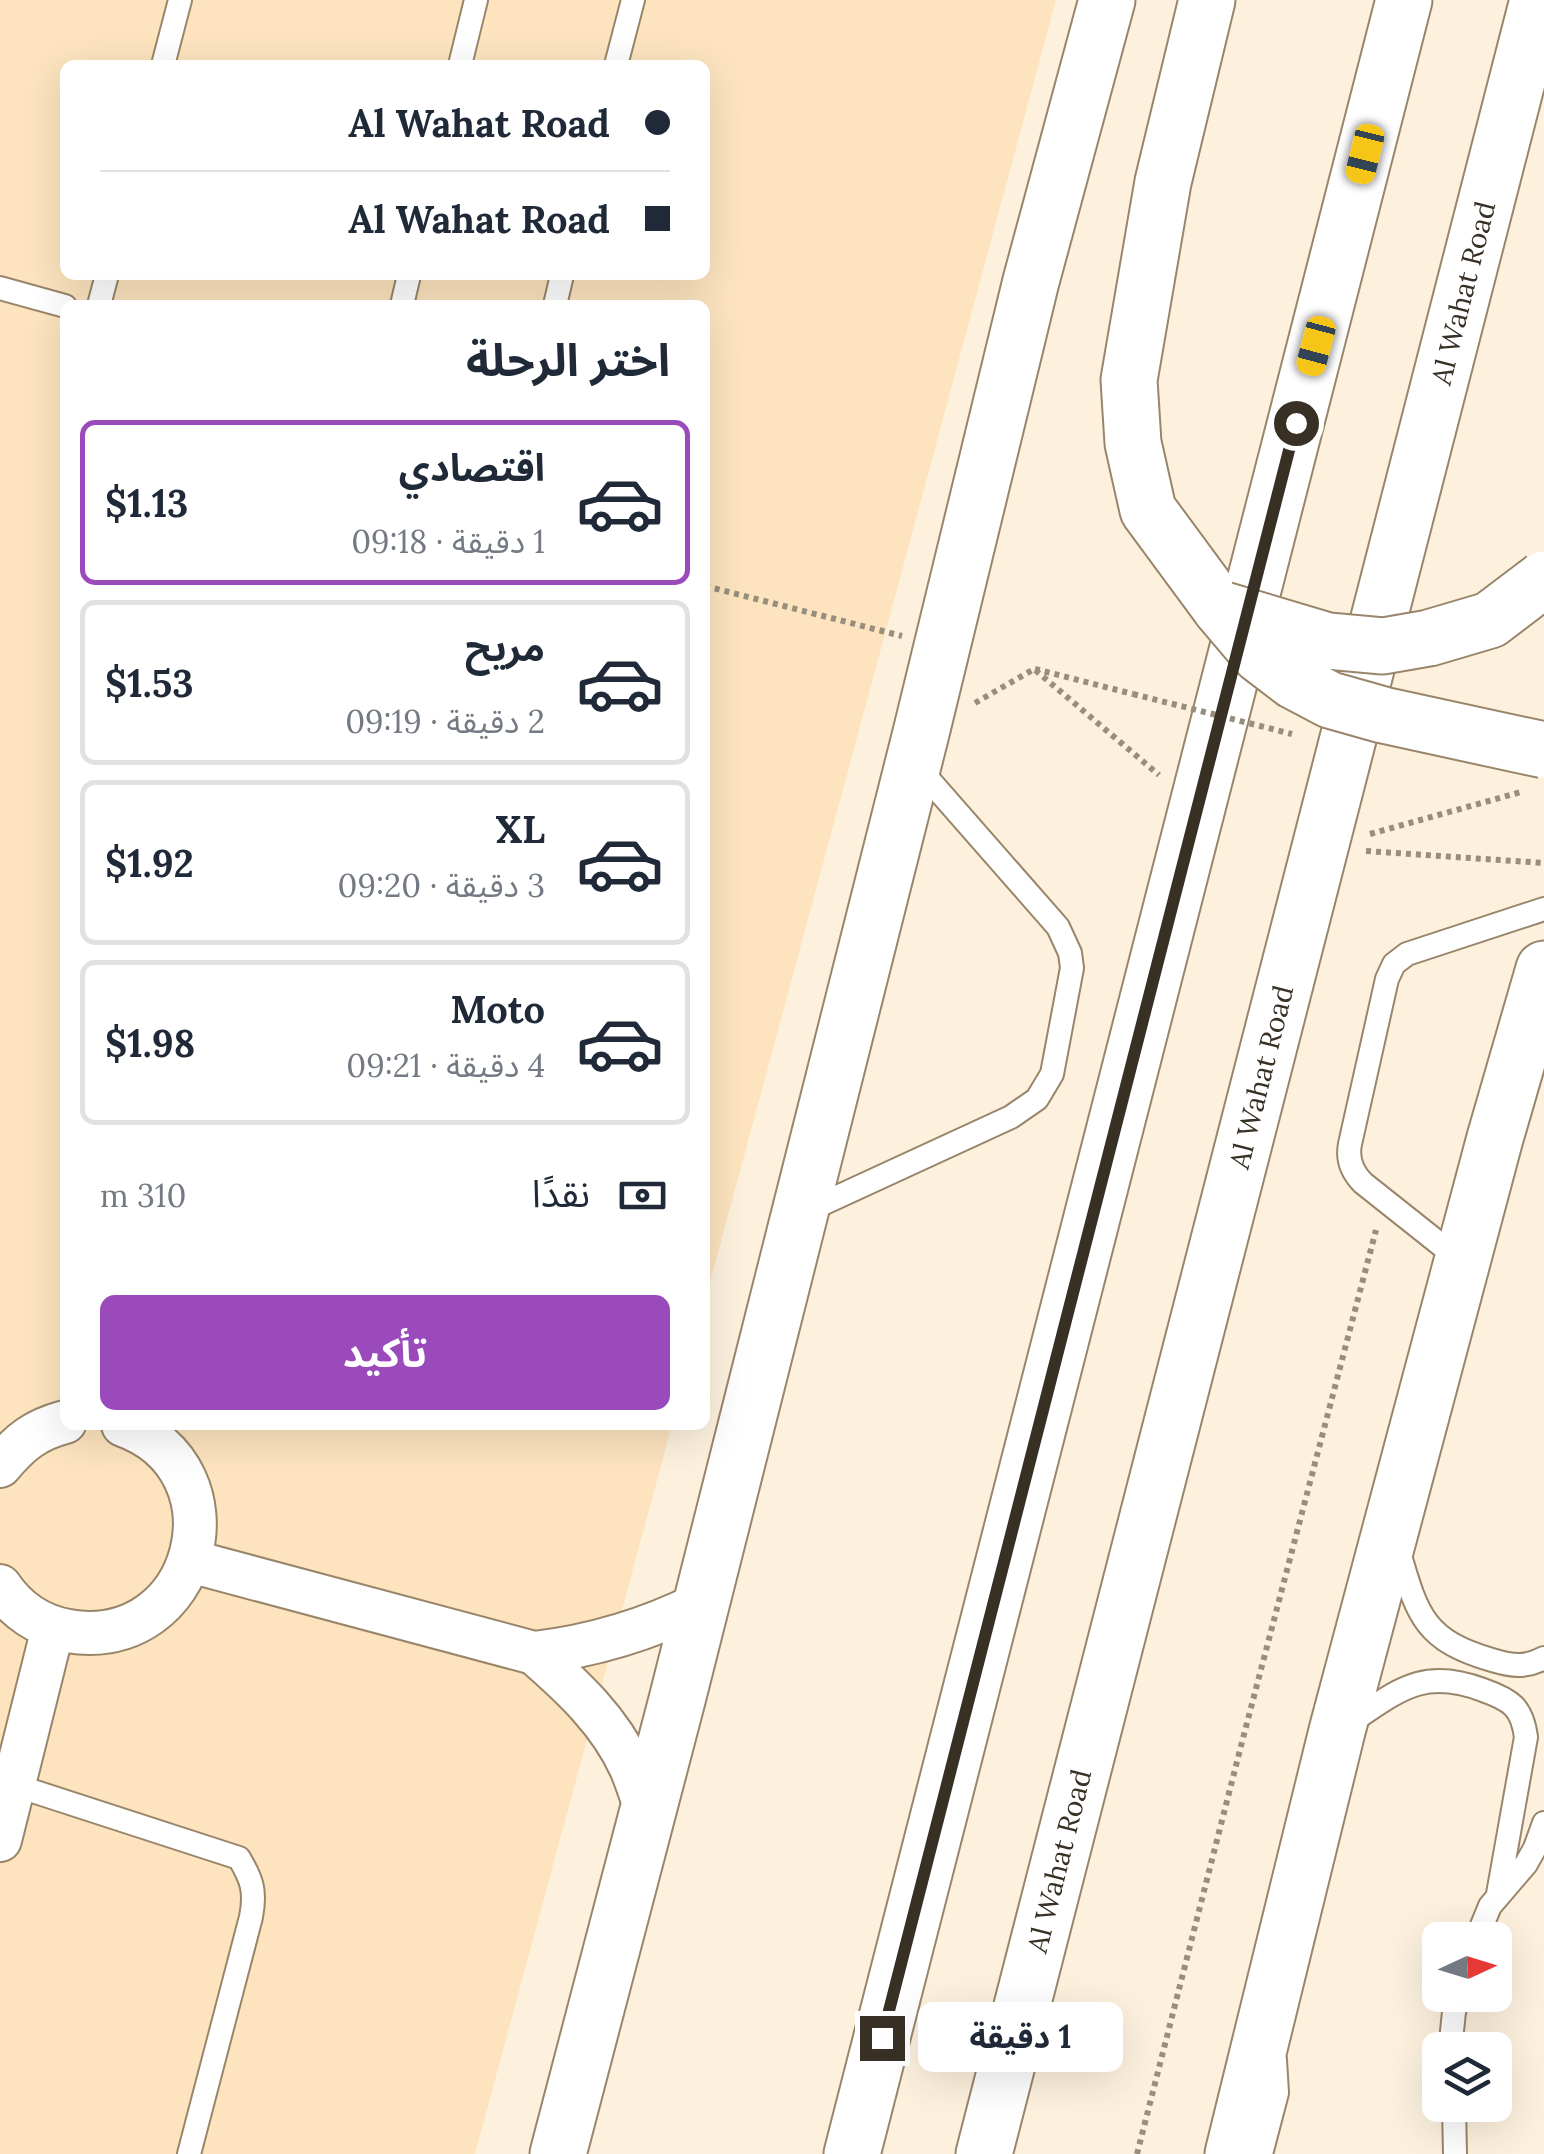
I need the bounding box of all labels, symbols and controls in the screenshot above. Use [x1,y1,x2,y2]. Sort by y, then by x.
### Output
text: Al Wahat Road [348,99,610,147]
car [1343,121,1387,187]
text: Al Wahat Road [348,195,610,243]
street label: Al Wahat Road [1423,197,1503,389]
car [1294,313,1338,379]
text: اختر الرحلة [466,331,670,388]
route start [1274,401,1319,446]
text: اقتصادي [399,443,545,491]
icon: car [575,458,665,548]
text: $1.13 [105,479,188,527]
text: 1 دقيقة · 09:18 [351,521,545,562]
text: مريح [465,623,545,671]
icon: car [575,638,665,728]
text: $1.53 [105,659,193,707]
text: 2 دقيقة · 09:19 [345,701,545,742]
text: XL [495,805,545,853]
icon: car [575,818,665,908]
text: $1.92 [105,839,194,887]
text: 3 دقيقة · 09:20 [338,865,545,906]
street label: Al Wahat Road [1221,981,1301,1173]
text: Moto [450,985,545,1033]
icon: car [575,998,665,1088]
text: $1.98 [105,1019,195,1067]
text: 4 دقيقة · 09:21 [346,1045,545,1086]
icon: cash [615,1168,670,1223]
text: نقدًا [532,1169,590,1217]
text: 310 m [100,1175,186,1216]
button: تأكيد [100,1295,670,1410]
street label: Al Wahat Road [1019,1765,1099,1957]
north arrow [1422,1922,1512,2012]
map controls [1422,1922,1512,2122]
callout: 1 دقيقة [917,2003,1122,2073]
route end [860,2016,905,2061]
text: 1 دقيقة [970,2016,1071,2057]
button: layers [1422,2032,1512,2122]

